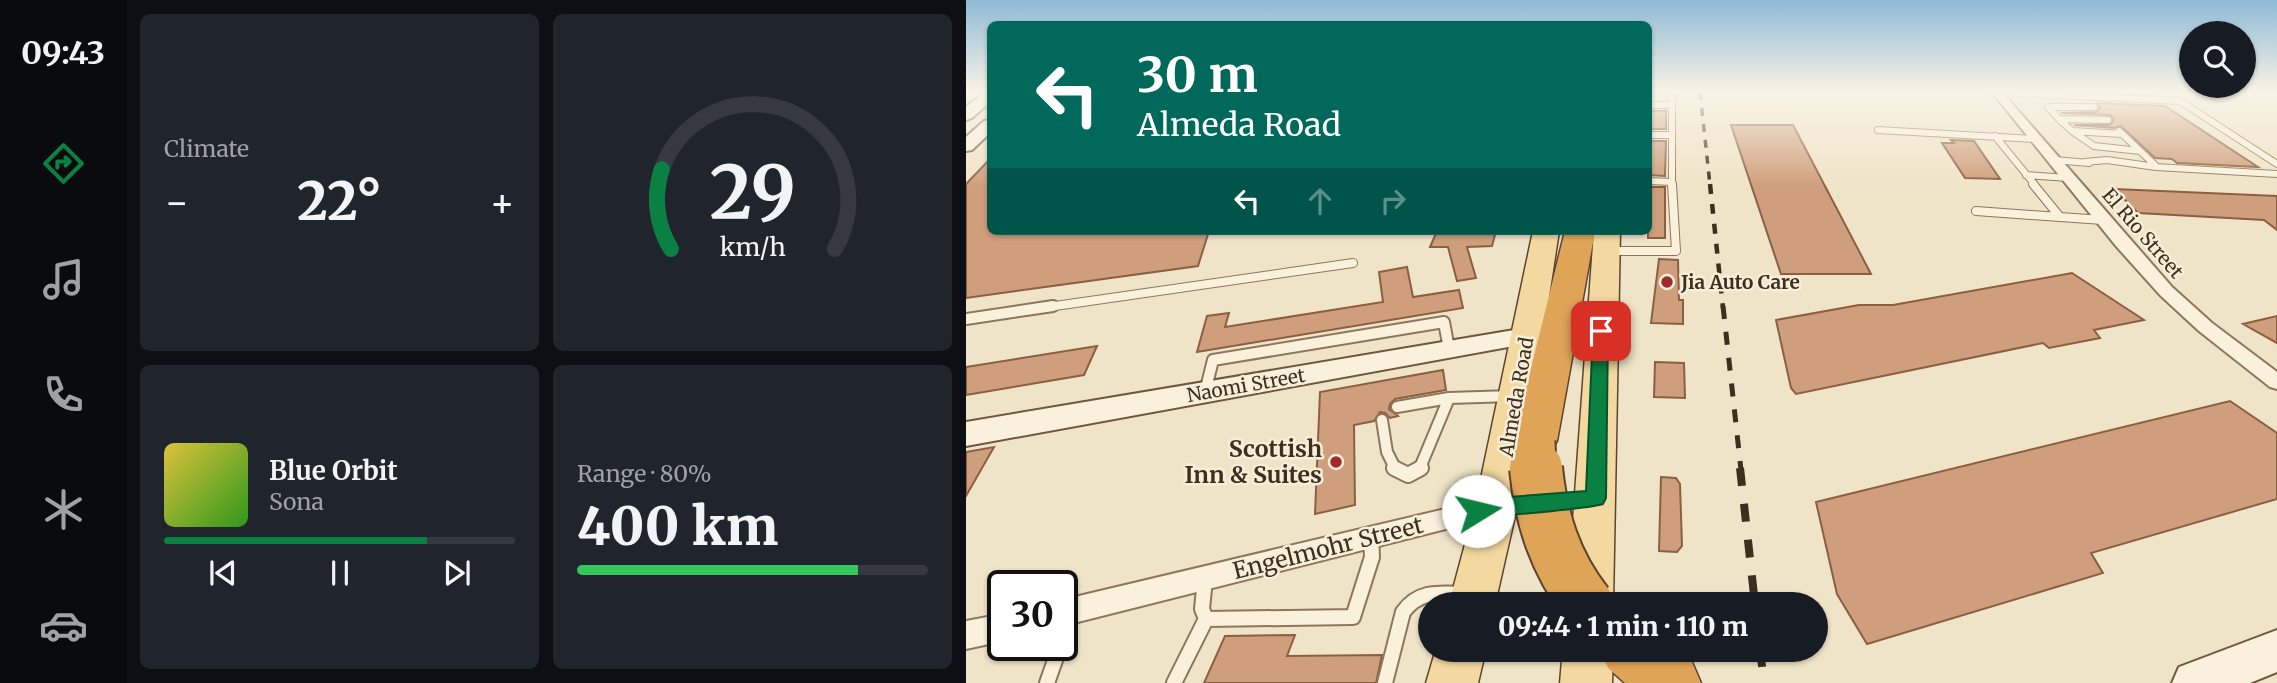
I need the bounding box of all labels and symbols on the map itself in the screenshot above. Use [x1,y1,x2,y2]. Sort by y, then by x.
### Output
street label: El Rio Street [2097,183,2189,284]
place label: Jia Auto Care [1680,270,1800,294]
marker: Jia Auto Care [1659,274,1675,290]
pin [1571,301,1631,361]
street label: Almeda Road [1493,335,1538,460]
street label: Naomi Street [1185,363,1308,407]
place label: Scottish Inn & Suites [1185,434,1322,489]
marker: Scottish Inn & Suites [1328,454,1344,470]
position arrow [1441,474,1515,548]
street label: Engelmohr Street [1230,510,1426,585]
speed limit sign: 30 [987,570,1078,661]

